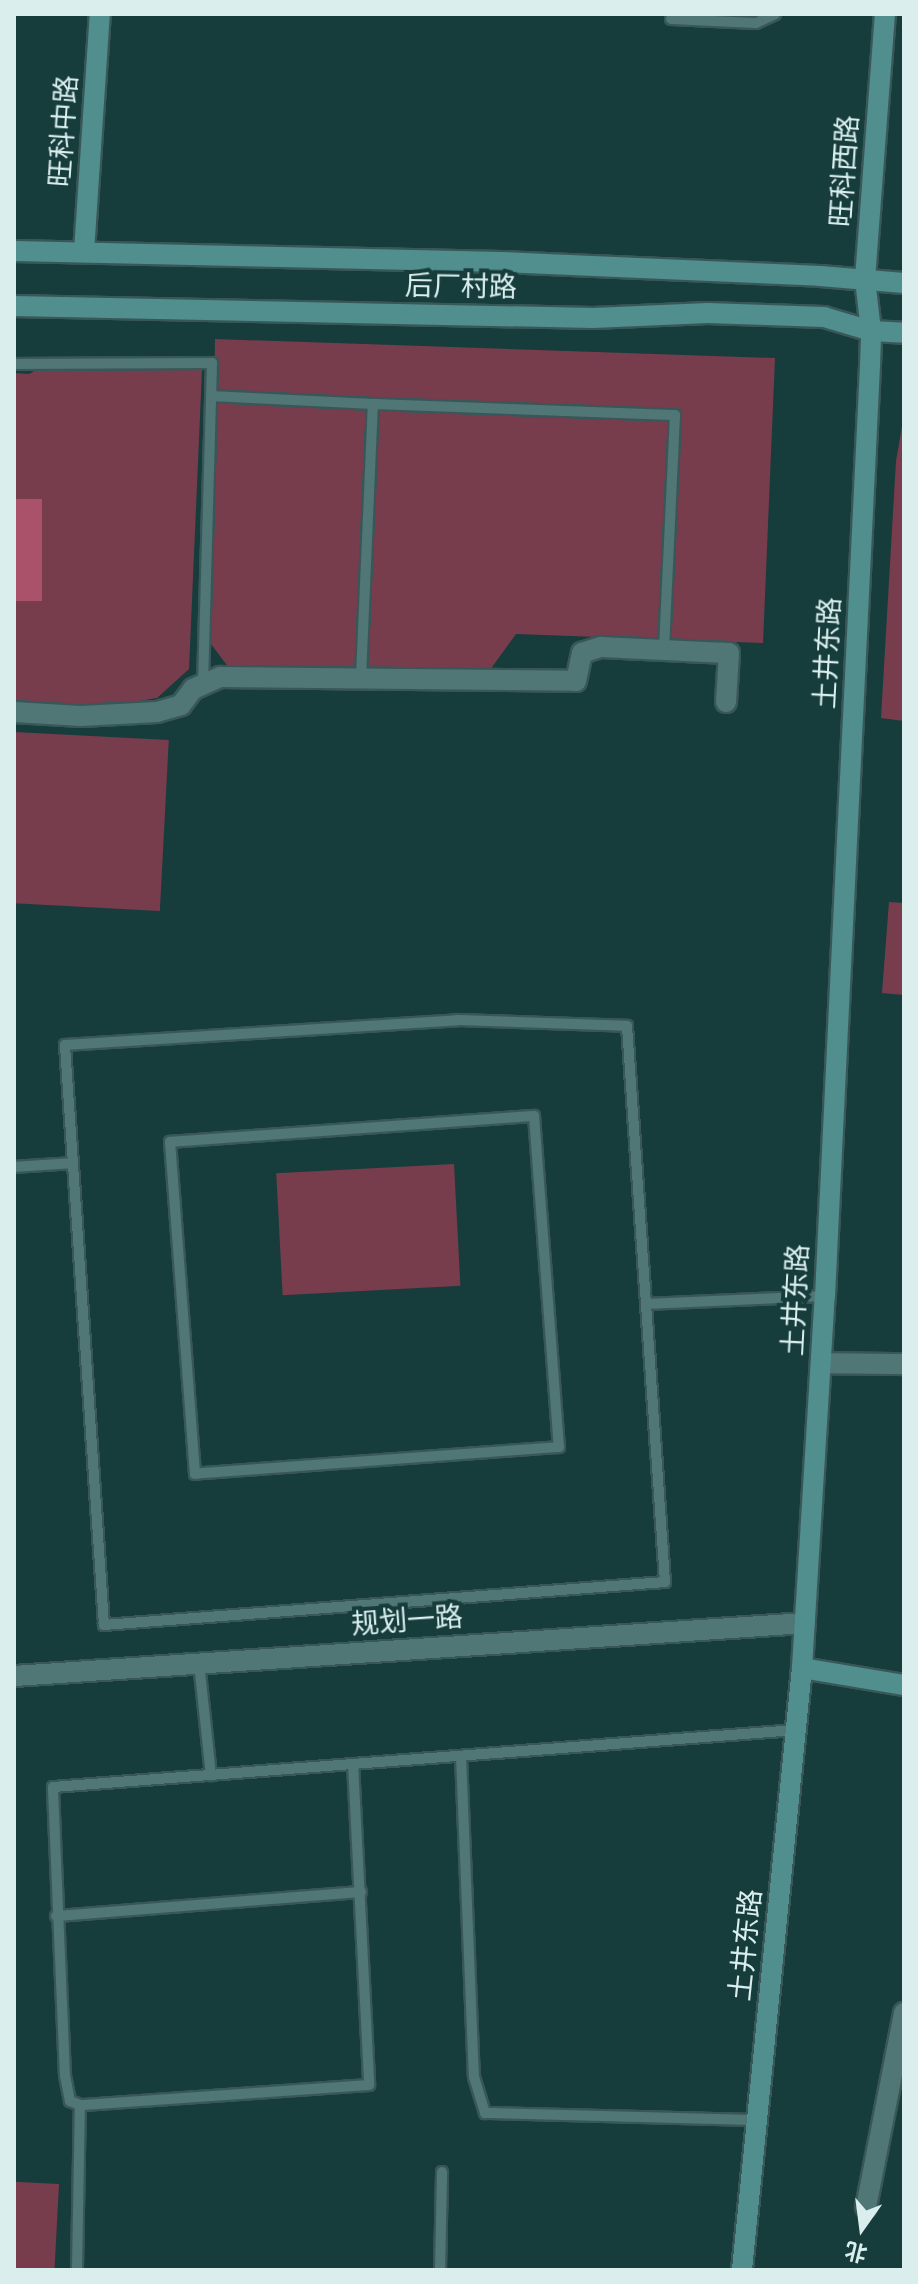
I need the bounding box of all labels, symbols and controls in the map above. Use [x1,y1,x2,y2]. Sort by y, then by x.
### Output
street label: 旺科中路 [43,74,85,188]
street label: 旺科西路 [824,114,866,228]
street label: 后厂村路 [405,269,517,305]
street label: 土井东路 [808,596,848,710]
street label: 土井东路 [776,1243,816,1357]
street label: 规划一路 [350,1600,464,1642]
street label: 土井东路 [723,1888,769,2002]
north arrow [822,2188,902,2268]
text: 北 [842,2237,870,2267]

